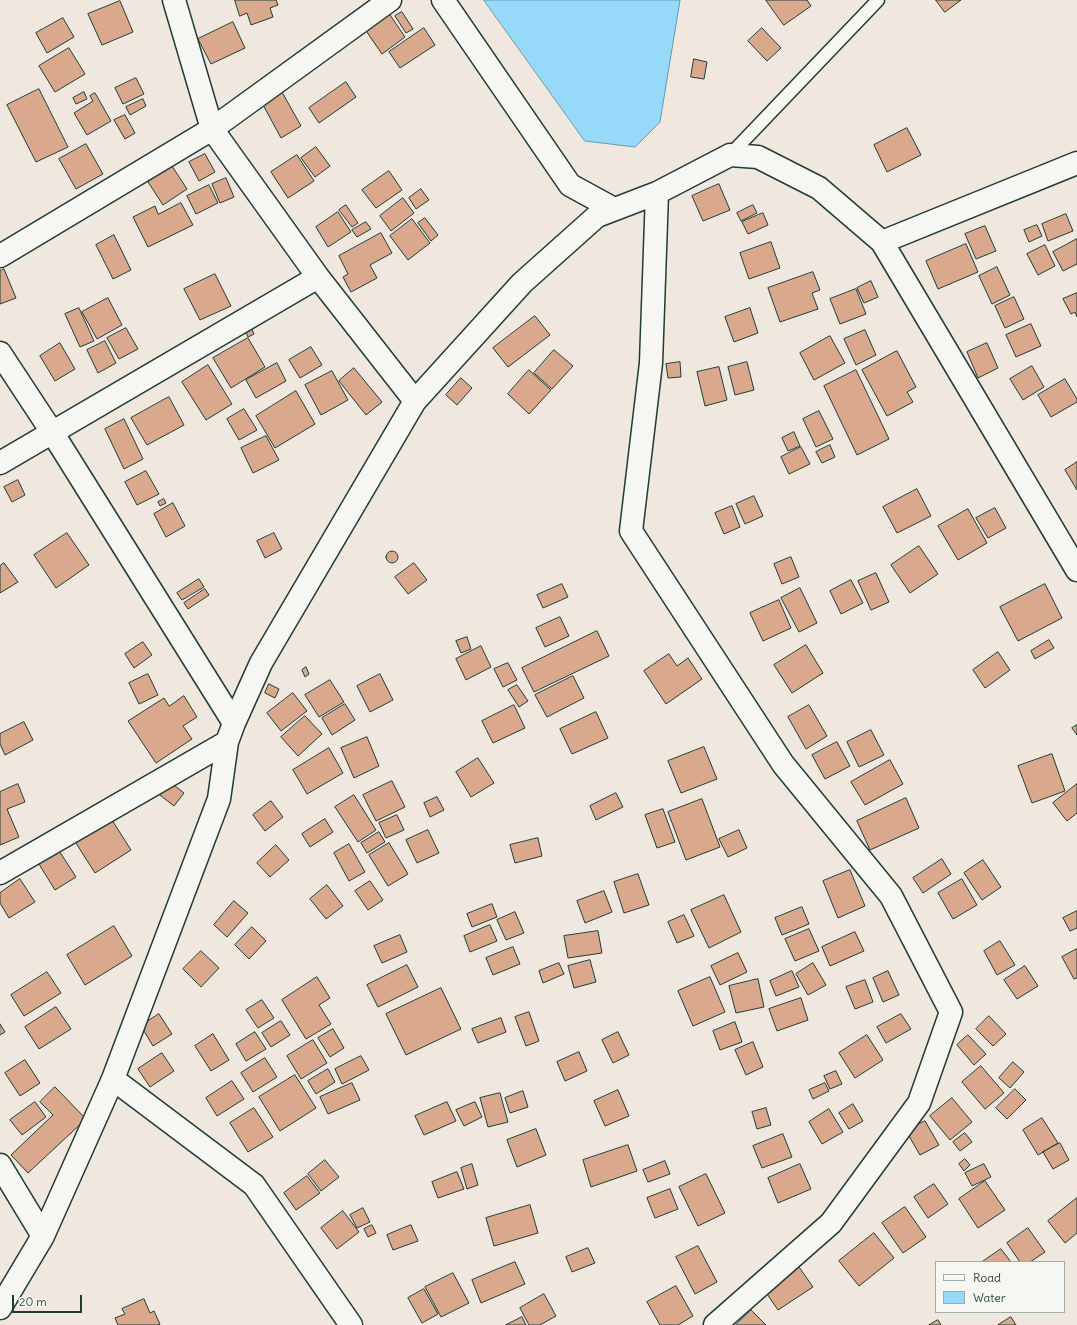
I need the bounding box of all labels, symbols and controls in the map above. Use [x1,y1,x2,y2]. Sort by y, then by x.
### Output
legend [935,1261,1065,1313]
text: Road [973,1270,1001,1285]
scale bar [14,1287,84,1313]
text: Water [973,1290,1006,1305]
text: 20 m [19,1294,47,1309]

